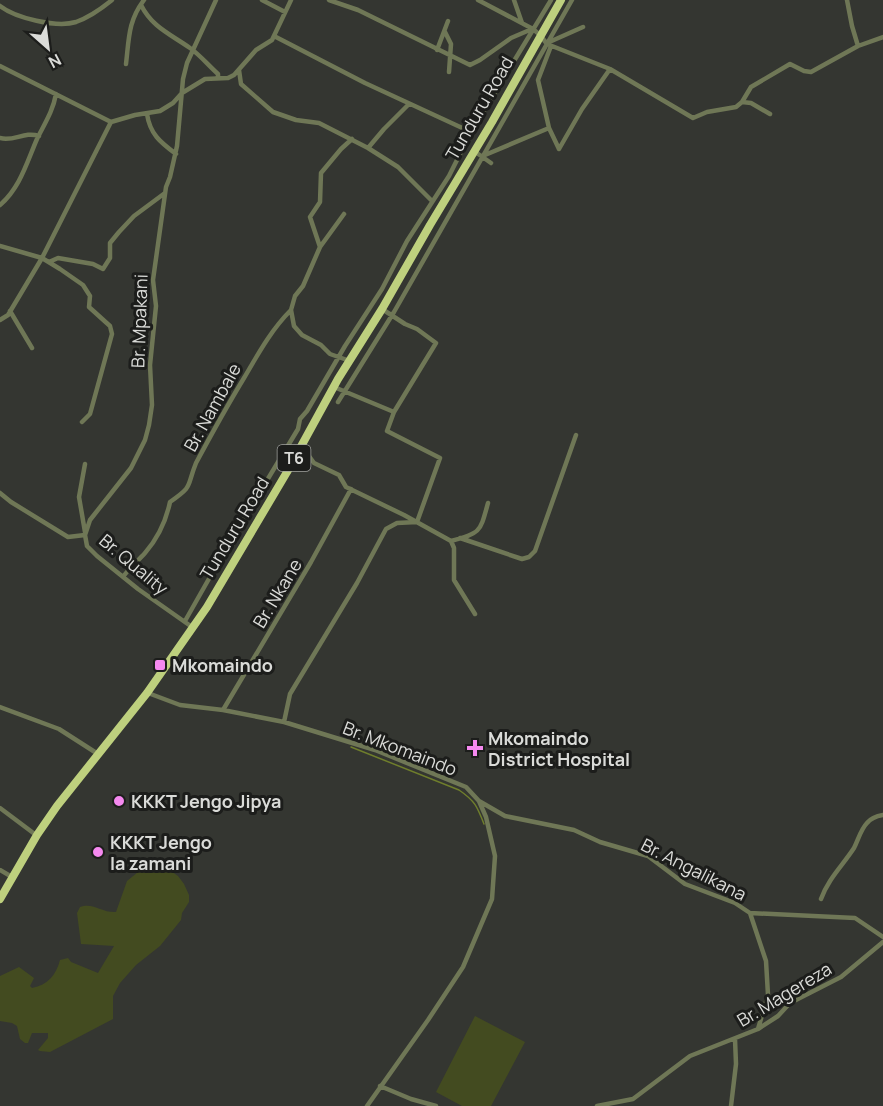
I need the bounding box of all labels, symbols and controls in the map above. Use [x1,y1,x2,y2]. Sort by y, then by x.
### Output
north arrow [18,18,78,78]
text: N [45,49,65,74]
street label: Tunduru Road [440,52,518,164]
street label: Br. Mpakani [125,274,153,368]
street label: Br. Nambale [178,359,246,455]
road number: T6 [278,445,310,471]
street label: Tunduru Road [194,472,274,584]
street label: Br. Quality [95,528,174,600]
street label: Br. Nkane [247,554,307,632]
place label: Mkomaindo [172,653,273,677]
marker: Mkomaindo [153,658,167,672]
street label: Br. Mkomaindo [340,715,460,781]
place label: Mkomaindo District Hospital [488,726,630,771]
marker: Mkomaindo District Hospital [466,739,484,757]
place label: KKKT Jengo Jipya [131,789,281,813]
marker: KKKT Jengo Jipya [112,794,126,808]
place label: KKKT Jengo la zamani [110,830,212,875]
street label: Br. Angalikana [637,832,751,906]
marker: KKKT Jengo la zamani [91,845,105,859]
street label: Br. Magereza [732,956,836,1032]

